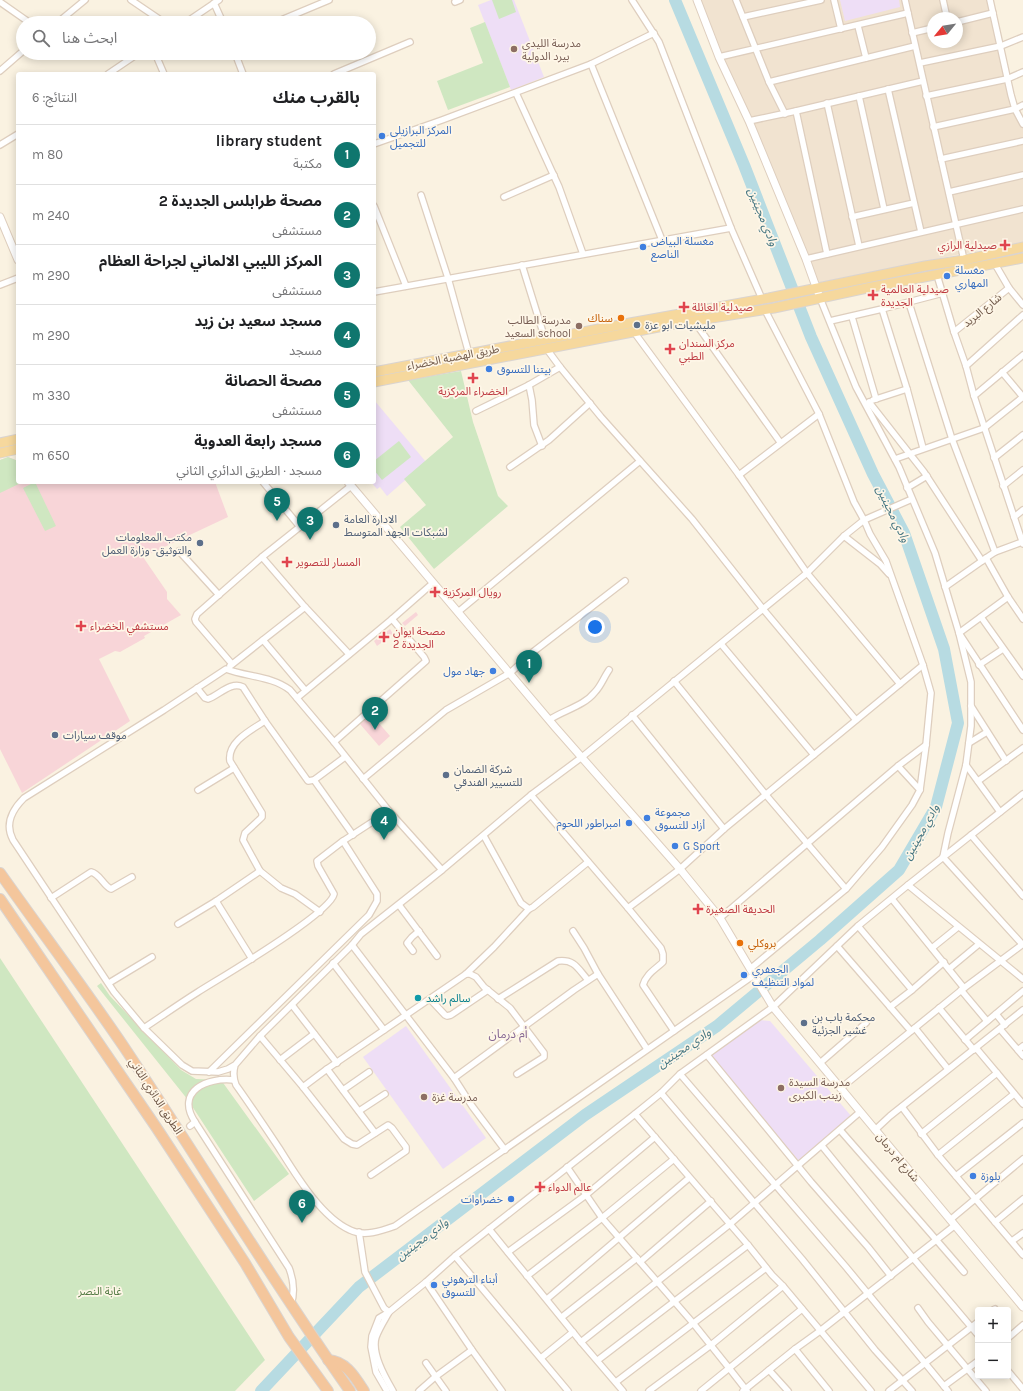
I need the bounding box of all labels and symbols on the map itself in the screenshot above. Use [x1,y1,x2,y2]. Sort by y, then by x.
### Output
north arrow [927,12,963,48]
place label: مدرسة الليدي بيرد الدولية [522,37,581,63]
marker: مدرسة الليدي بيرد الدولية [509,44,519,54]
place label: المركز البرازيلى للتجميل [390,124,452,150]
marker: المركز البرازيلى للتجميل [377,131,387,141]
water label: وادي مجينين [742,186,781,250]
place label: مغسلة البياض الناصع [651,235,714,262]
place label: صيدلية الرازي [938,239,997,255]
marker: صيدلية الرازي [1000,240,1010,250]
marker: مغسلة البياض الناصع [638,242,648,252]
place label: مغسلة المهاري [955,264,988,293]
marker: مغسلة المهاري [942,271,952,281]
place label: صيدلية العالمية الجديدة [881,283,949,309]
marker: صيدلية العالمية الجديدة [868,290,878,300]
street label: شارع البريد [960,290,1005,331]
place label: صيدلية العائلة [692,301,753,314]
marker: صيدلية العائلة [679,302,689,312]
place label: سناك [588,312,613,325]
marker: سناك [616,313,626,323]
place label: مدرسة الطالب السعيد school [505,314,571,340]
place label: مليشيات ابو عزة [645,319,716,332]
marker: مليشيات ابو عزة [632,320,642,330]
marker: مدرسة الطالب السعيد school [574,321,584,331]
place label: مركز السندان الطبي [679,337,735,366]
street label: طريق الهضبة الخضراء [406,342,500,373]
marker: مركز السندان الطبي [664,343,676,355]
place label: بيتنا للتسوق [497,363,551,376]
marker: بيتنا للتسوق [484,364,494,374]
marker: الخضراء المركزية [468,373,478,383]
place label: الخضراء المركزية [438,385,508,398]
water label: وادي مجينين [871,483,913,546]
pin: 5 [264,488,290,521]
pin: 3 [297,507,323,540]
place label: الادارة العامة لشبكات الجهد المتوسط [344,513,448,539]
marker: الادارة العامة لشبكات الجهد المتوسط [331,520,341,530]
place label: مكتب المعلومات والتوثيق- وزارة العمل [102,531,192,557]
marker: مكتب المعلومات والتوثيق- وزارة العمل [195,538,205,548]
marker: المسار للتصوير [281,556,293,568]
place label: المسار للتصوير [295,556,361,569]
place label: رويال المركزية [443,586,502,599]
marker: رويال المركزية [430,587,440,597]
your location [585,617,605,637]
marker: مستشفي الخضراء [75,620,87,632]
place label: مستشفي الخضراء [90,620,169,636]
place label: مصحة ايوان الجديدة 2 [393,625,446,651]
marker: مصحة ايوان الجديدة 2 [378,631,390,643]
pin: 1 [516,650,542,683]
place label: جهاد مول [443,665,486,678]
marker: جهاد مول [488,666,498,676]
pin: 2 [362,697,388,730]
place label: موقف سيارات [63,729,127,742]
marker: موقف سيارات [50,730,60,740]
place label: شركة الضمان للتسيير الفندقي [454,763,522,792]
marker: شركة الضمان للتسيير الفندقي [441,770,451,780]
water label: وادي مجينين [900,801,945,864]
place label: مجموعة أزاد للتسوق [655,806,705,832]
pin: 4 [371,807,397,840]
marker: مجموعة أزاد للتسوق [642,813,652,823]
place label: امبراطور اللحوم [557,817,621,831]
marker: امبراطور اللحوم [624,818,634,828]
place label: G Sport [683,840,720,853]
marker: G Sport [670,841,680,851]
place label: الحديقة الصغيرة [706,903,775,916]
marker: الحديقة الصغيرة [693,904,703,914]
place label: بروكلي [748,937,776,953]
marker: بروكلي [735,938,745,948]
place label: الجعفري لمواد التنظيف [752,963,814,989]
marker: الجعفري لمواد التنظيف [739,970,749,980]
place label: سالم راشد [426,992,471,1007]
marker: سالم راشد [413,993,423,1003]
place label: محكمة باب بن غشير الجزئية [812,1011,876,1037]
marker: محكمة باب بن غشير الجزئية [799,1018,809,1028]
water label: وادي مجينين [655,1025,715,1073]
district label: أم درمان [488,1026,528,1043]
street label: الطريق الدائري الثاني [124,1056,185,1138]
place label: مدرسة السيدة زينب الكبرى [789,1076,850,1102]
marker: مدرسة السيدة زينب الكبرى [776,1083,786,1093]
place label: مدرسة غزة [432,1091,478,1104]
marker: مدرسة غزة [419,1092,429,1102]
street label: شارع ام درمان [873,1130,922,1185]
place label: بلوزة [981,1170,1001,1183]
marker: بلوزة [968,1171,978,1181]
place label: عالم الدواء [548,1181,592,1196]
marker: عالم الدواء [535,1182,545,1192]
pin: 6 [289,1190,315,1223]
place label: خضراوات [461,1193,504,1206]
marker: خضراوات [506,1194,516,1204]
water label: وادي مجينين [393,1215,453,1265]
place label: أبناء الترهوني للتسوق [442,1273,498,1299]
marker: أبناء الترهوني للتسوق [429,1280,439,1290]
park label: غابة النصر [77,1285,122,1298]

